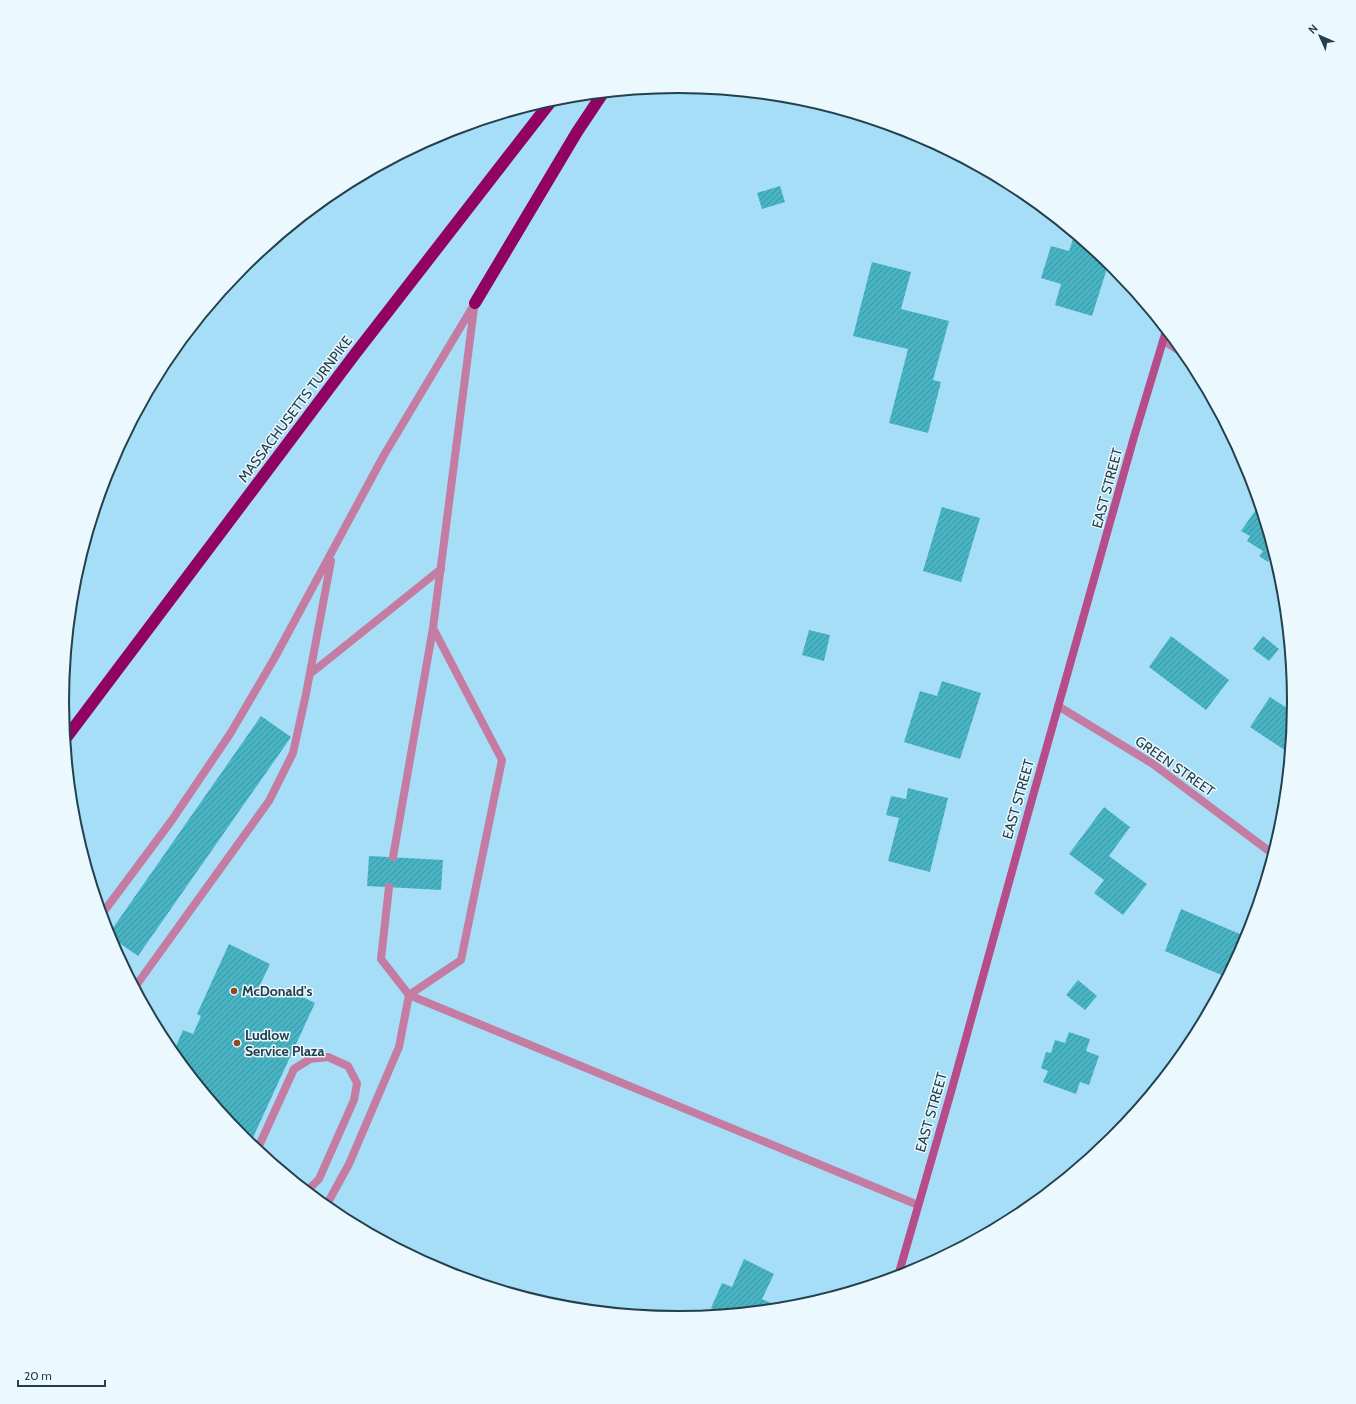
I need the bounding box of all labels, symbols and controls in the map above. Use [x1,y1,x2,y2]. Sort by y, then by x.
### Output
north arrow [1300,16,1340,56]
text: N [1305,21,1321,37]
street label: MASSACHUSETTS TURNPIKE [234,332,356,486]
street label: EAST STREET [1088,445,1126,530]
street label: GREEN STREET [1132,732,1219,800]
street label: EAST STREET [998,756,1038,841]
place label: McDonald's [242,982,312,1000]
marker: McDonald's [229,986,239,996]
place label: Ludlow Service Plaza [245,1026,324,1060]
marker: Ludlow Service Plaza [232,1038,242,1048]
street label: EAST STREET [911,1069,951,1154]
scale bar [18,1362,105,1388]
text: 20 m [24,1368,52,1383]

